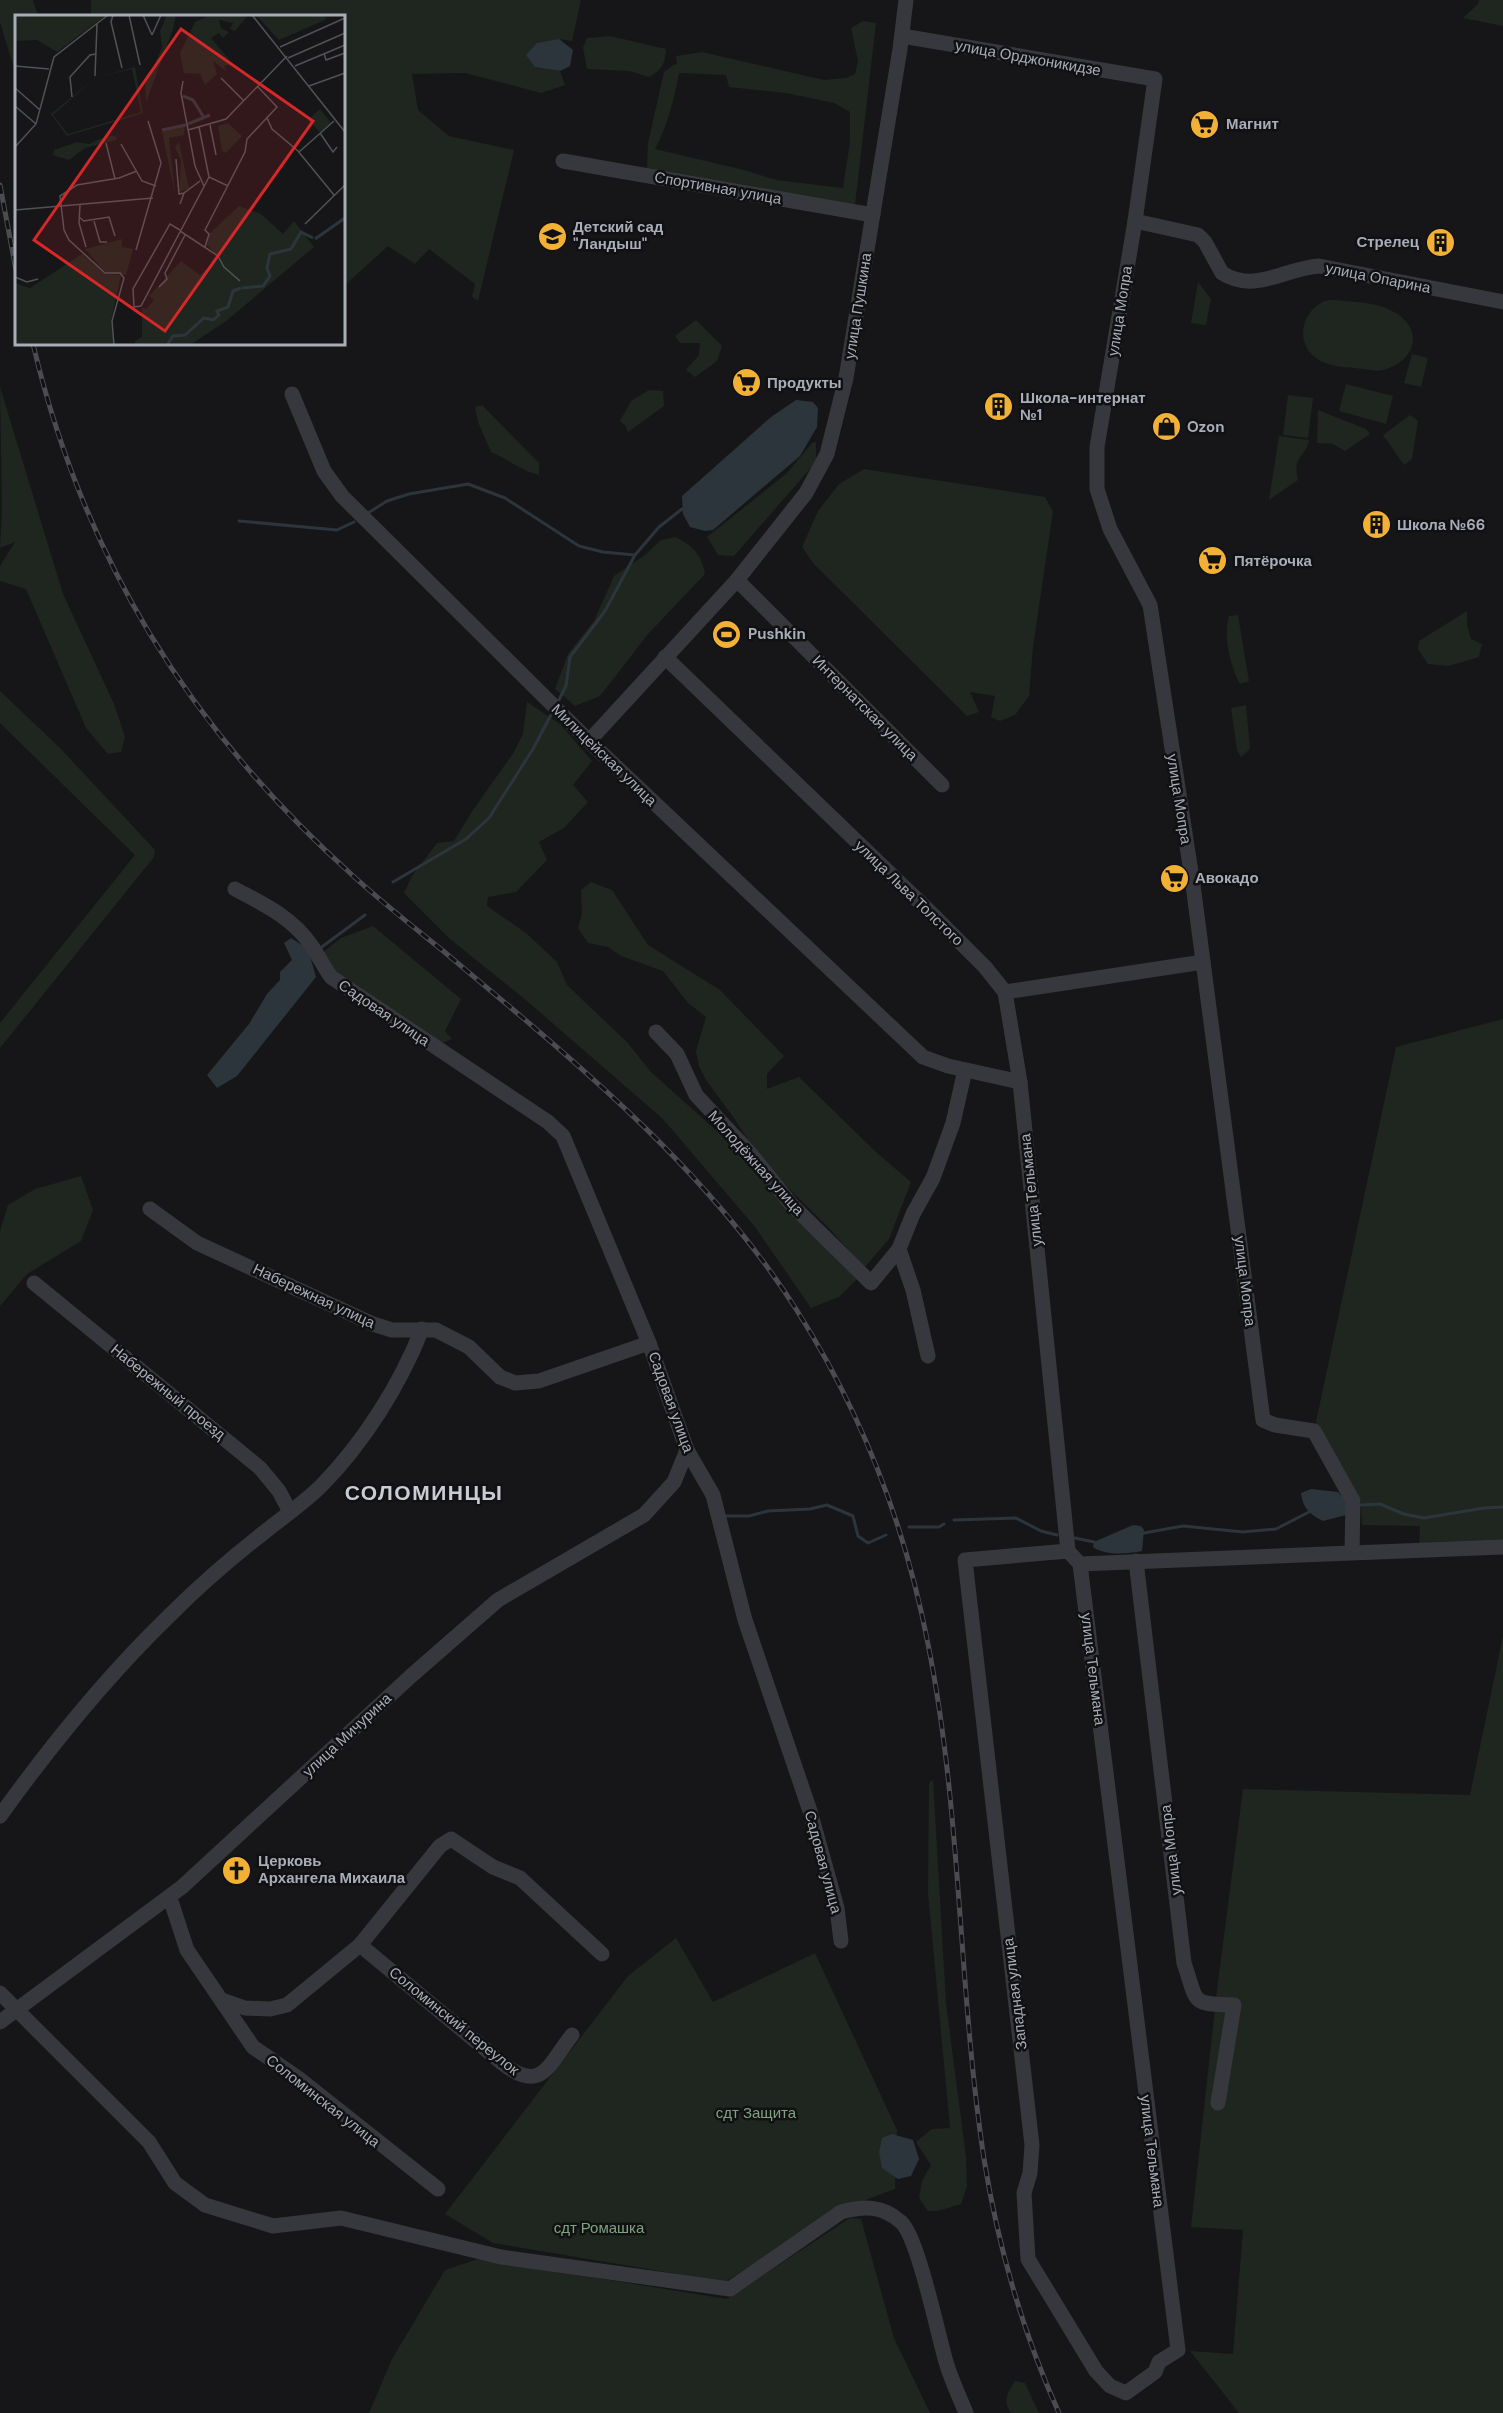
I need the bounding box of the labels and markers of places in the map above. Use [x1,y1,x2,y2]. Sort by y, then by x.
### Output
supermarket icon: Магнит [1189,108,1221,140]
place label: Магнит [1226,114,1279,134]
place label: Детский сад "Ландыш" [573,217,664,254]
school or university icon: Детский сад "Ландыш" [536,220,568,252]
building icon: Стрелец [1424,226,1456,258]
place label: Стрелец [1356,232,1420,252]
supermarket icon: Продукты [730,367,762,399]
place label: Продукты [767,373,842,393]
place label: Школа-интернат №1 [1020,388,1146,425]
building icon: Школа-интернат №1 [983,391,1015,423]
shop icon: Ozon [1150,411,1182,443]
place label: Ozon [1187,417,1225,437]
building icon: Школа №66 [1360,509,1392,541]
place label: Школа №66 [1397,515,1485,535]
supermarket icon: Пятёрочка [1197,545,1229,577]
place label: Пятёрочка [1234,551,1312,571]
sports icon: Pushkin [711,618,743,650]
place label: Pushkin [748,624,806,644]
supermarket icon: Авокадо [1158,862,1190,894]
place label: Авокадо [1195,868,1259,888]
place label: Церковь Архангела Михаила [258,1851,406,1888]
church icon: Церковь Архангела Михаила [221,1854,253,1886]

